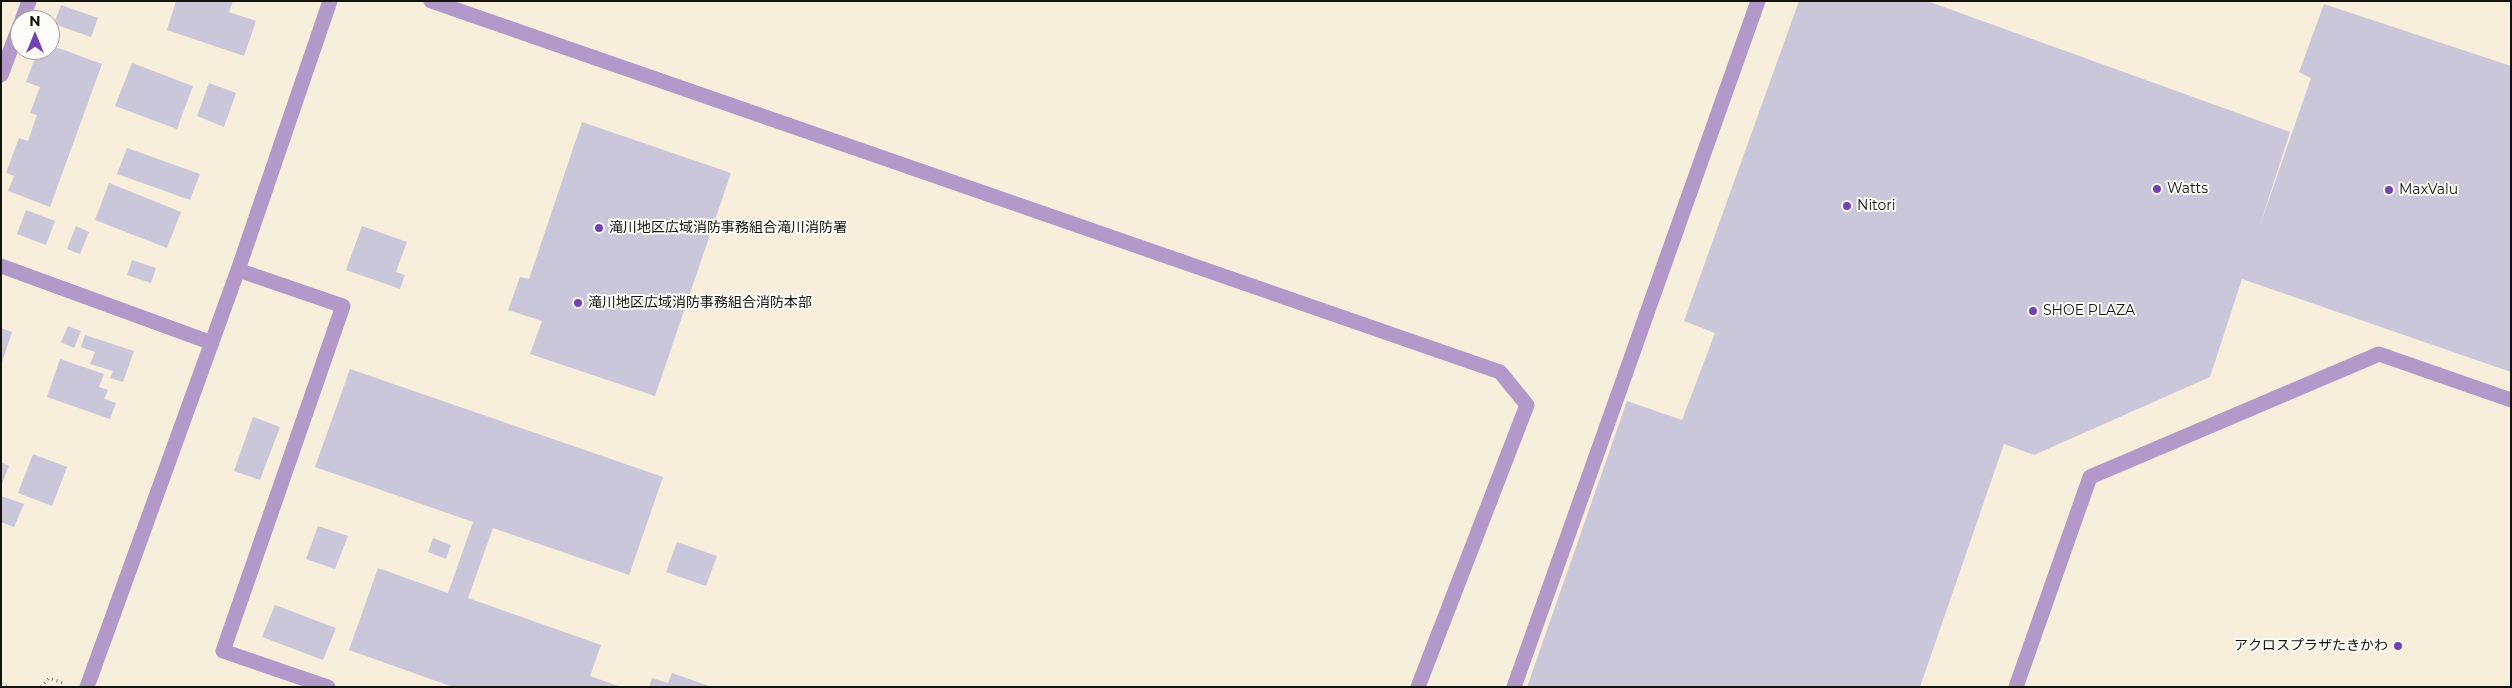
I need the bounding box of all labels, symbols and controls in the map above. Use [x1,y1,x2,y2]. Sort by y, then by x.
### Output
north arrow [10,10,60,60]
text: N [29,12,41,30]
place label: Watts [2167,181,2208,197]
place label: MaxValu [2399,182,2458,198]
marker: Watts [2151,183,2163,195]
marker: MaxValu [2383,184,2395,196]
place label: Nitori [1857,198,1895,214]
marker: Nitori [1841,200,1853,212]
place label: 滝川地区広域消防事務組合滝川消防署 [609,220,847,236]
marker: 滝川地区広域消防事務組合滝川消防署 [593,222,605,234]
place label: 滝川地区広域消防事務組合消防本部 [588,295,812,311]
marker: 滝川地区広域消防事務組合消防本部 [572,297,584,309]
place label: SHOE PLAZA [2043,303,2135,319]
marker: SHOE PLAZA [2027,305,2039,317]
place label: アクロスプラザたきかわ [2234,638,2388,654]
marker: アクロスプラザたきかわ [2392,640,2404,652]

